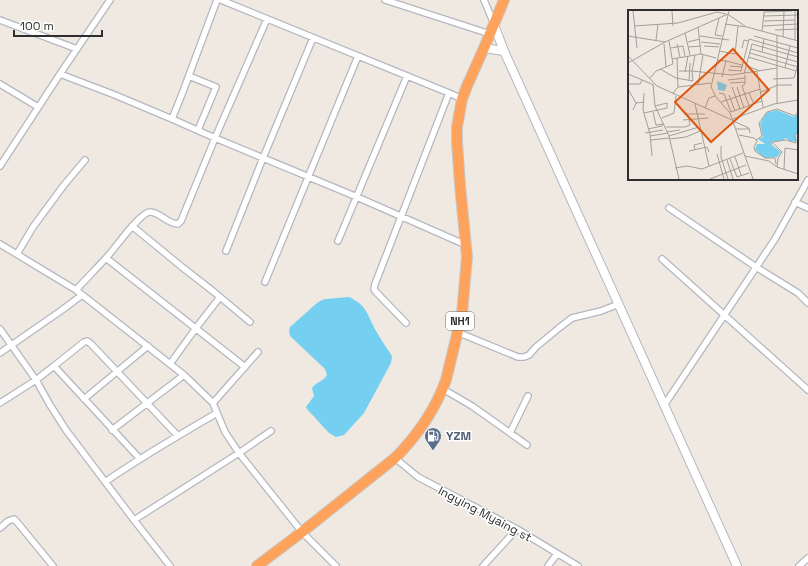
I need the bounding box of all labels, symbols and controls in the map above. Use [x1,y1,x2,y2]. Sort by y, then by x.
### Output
inset map [628,10,798,180]
scale bar [14,12,102,38]
text: 100 m [20,18,54,34]
road number: NH1 [446,312,474,330]
fuel station icon: YZM [423,426,443,451]
place label: YZM [446,428,471,444]
street label: Ingying Myaing st [435,483,535,545]

